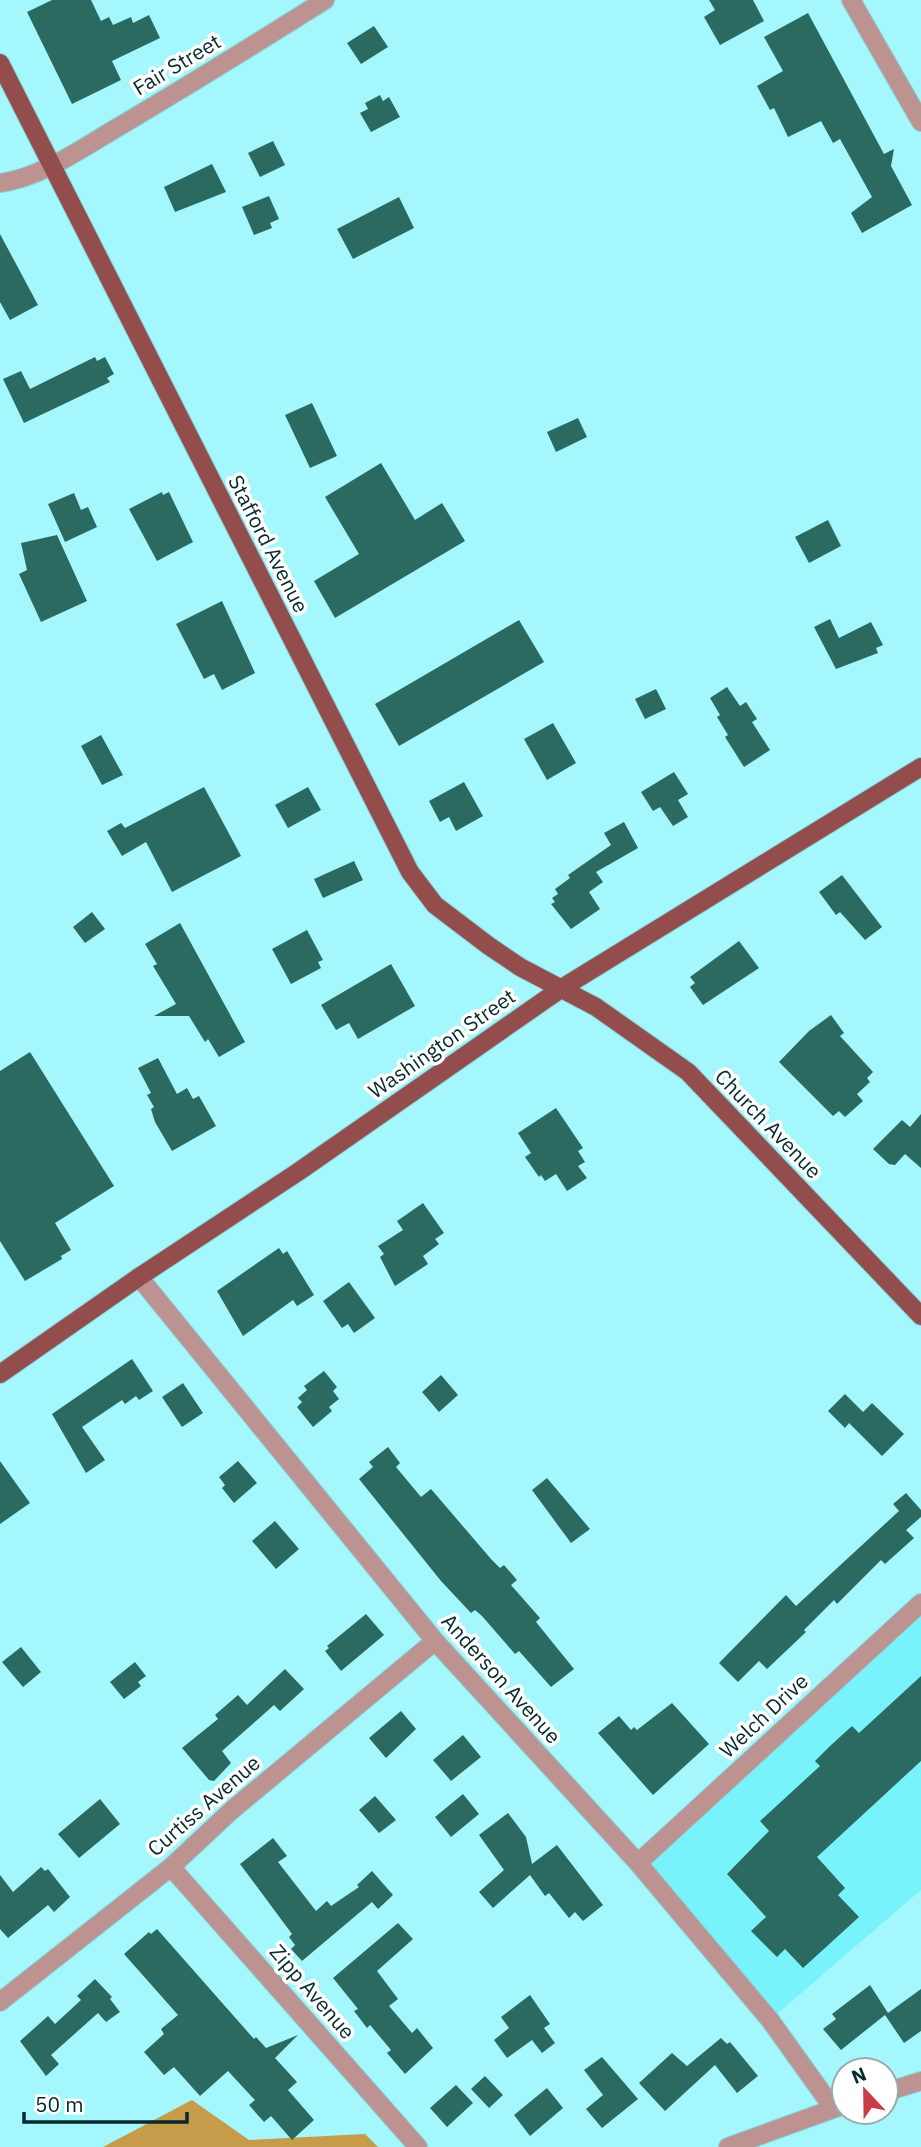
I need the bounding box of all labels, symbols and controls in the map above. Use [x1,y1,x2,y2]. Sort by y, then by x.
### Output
street label: Fair Street [127,27,226,101]
street label: Stafford Avenue [222,470,316,617]
street label: Washington Street [362,982,521,1104]
street label: Church Avenue [709,1062,828,1184]
street label: Anderson Avenue [436,1607,568,1749]
street label: Welch Drive [713,1667,814,1764]
street label: Curtiss Avenue [141,1748,266,1862]
street label: Zipp Avenue [264,1938,362,2045]
north arrow [830,2056,900,2126]
text: N [848,2062,870,2089]
scale bar [24,2080,187,2124]
text: 50 m [35,2090,84,2118]

